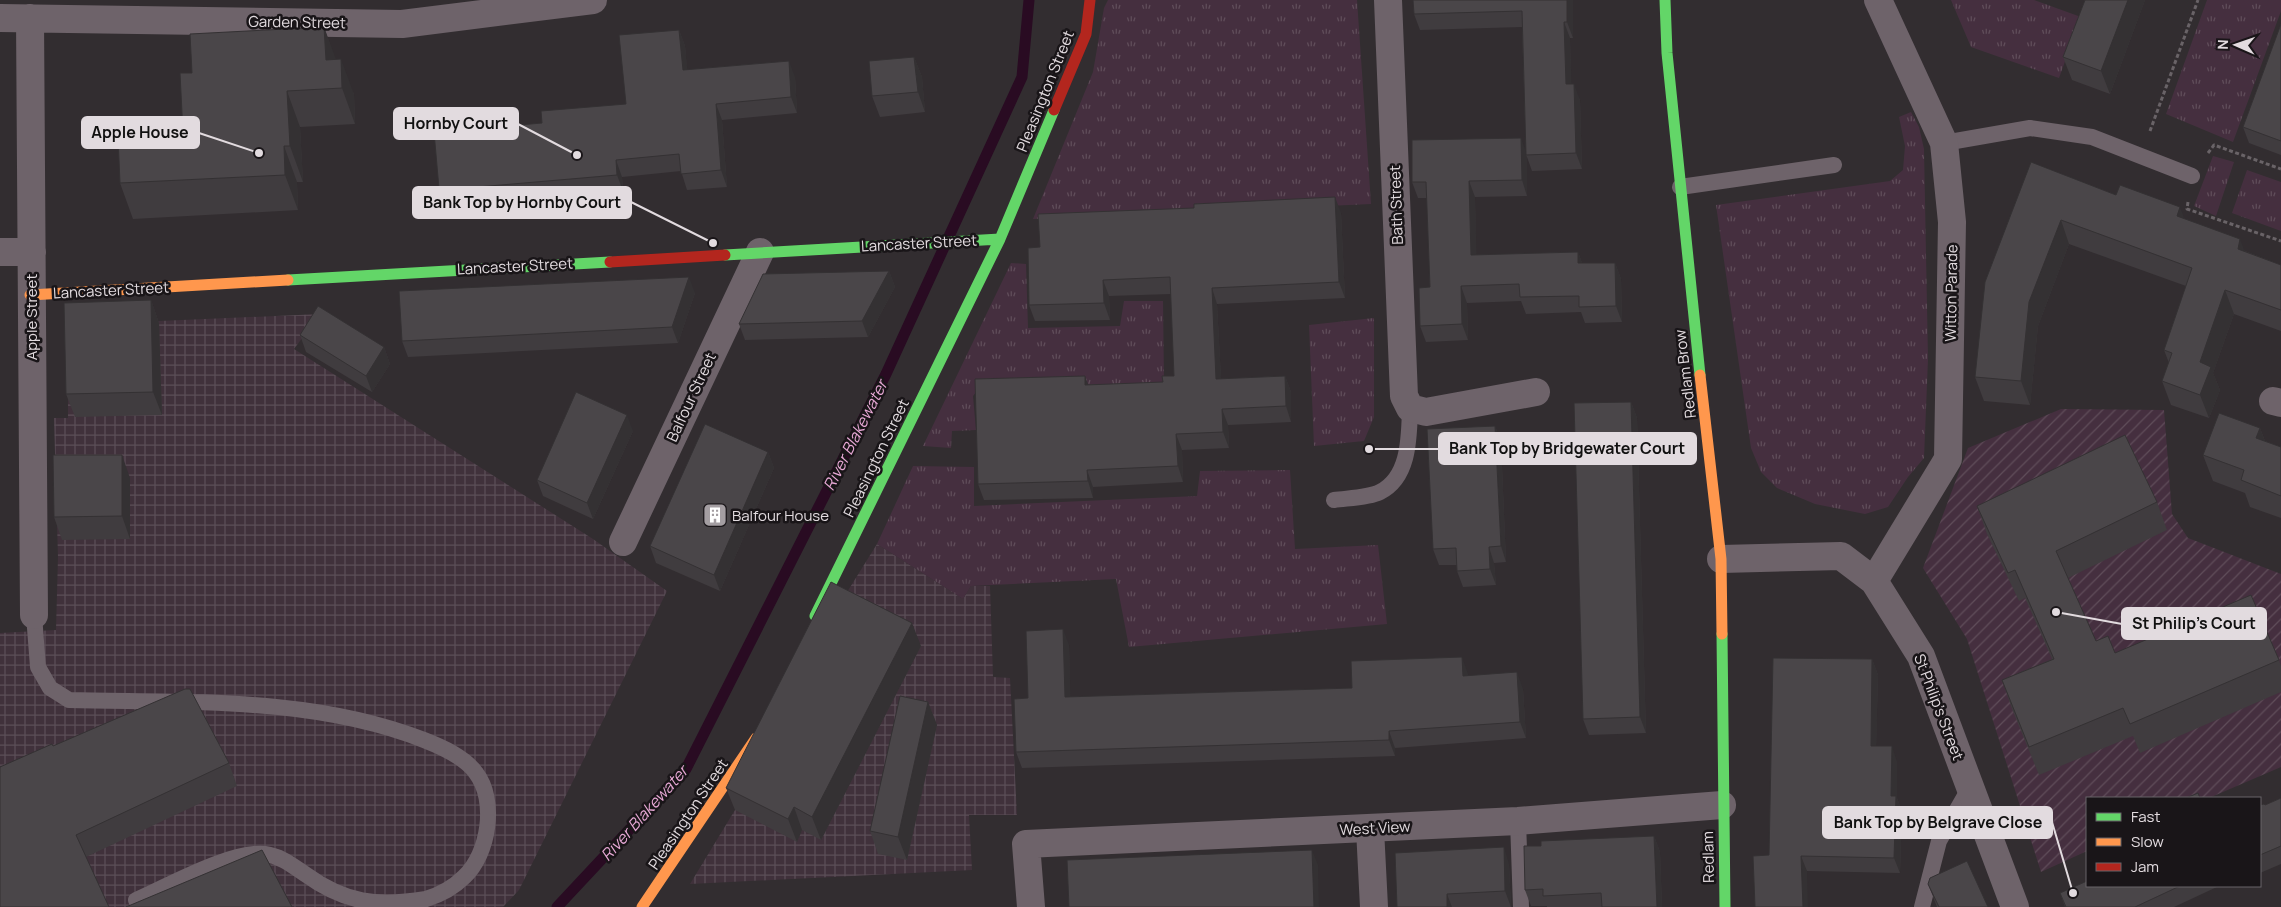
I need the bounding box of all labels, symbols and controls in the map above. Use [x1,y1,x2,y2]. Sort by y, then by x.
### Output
street label: Garden Street [248,11,346,33]
north arrow [2211,20,2261,70]
street label: Pleasington Street [1011,27,1079,155]
text: N [2213,39,2232,50]
callout: Hornby Court [394,108,518,139]
text: Hornby Court [404,112,508,134]
callout: Apple House [82,117,199,148]
text: Apple House [91,121,189,143]
street label: Bath Street [1384,165,1408,245]
callout: Bank Top by Hornby Court [413,187,631,218]
text: Bank Top by Hornby Court [423,191,621,213]
street label: Lancaster Street [860,229,978,257]
street label: Witton Parade [1940,244,1962,342]
street label: Lancaster Street [456,252,574,280]
street label: Apple Street [21,274,42,360]
street label: Lancaster Street [52,276,170,304]
street label: Redlam Brow [1669,328,1701,420]
street label: Balfour Street [661,349,721,445]
water label: River Blakewater [818,374,893,494]
street label: Pleasington Street [838,395,914,521]
callout: Bank Top by Bridgewater Court [1439,433,1696,464]
text: Bank Top by Bridgewater Court [1449,437,1685,459]
building icon: Balfour House [702,502,728,528]
place label: Balfour House [732,505,829,526]
callout: St Philip's Court [2122,608,2266,639]
text: St Philip's Court [2132,612,2256,634]
street label: St Philip's Street [1909,651,1969,763]
street label: Pleasington Street [643,755,733,873]
water label: River Blakewater [595,759,694,865]
legend [2086,797,2261,887]
text: Fast [2131,806,2160,827]
callout: Bank Top by Belgrave Close [1823,807,2052,838]
text: Bank Top by Belgrave Close [1834,811,2043,833]
street label: West View [1339,816,1411,840]
street label: Redlam [1697,831,1719,883]
text: Slow [2131,831,2164,852]
text: Jam [2131,856,2159,877]

